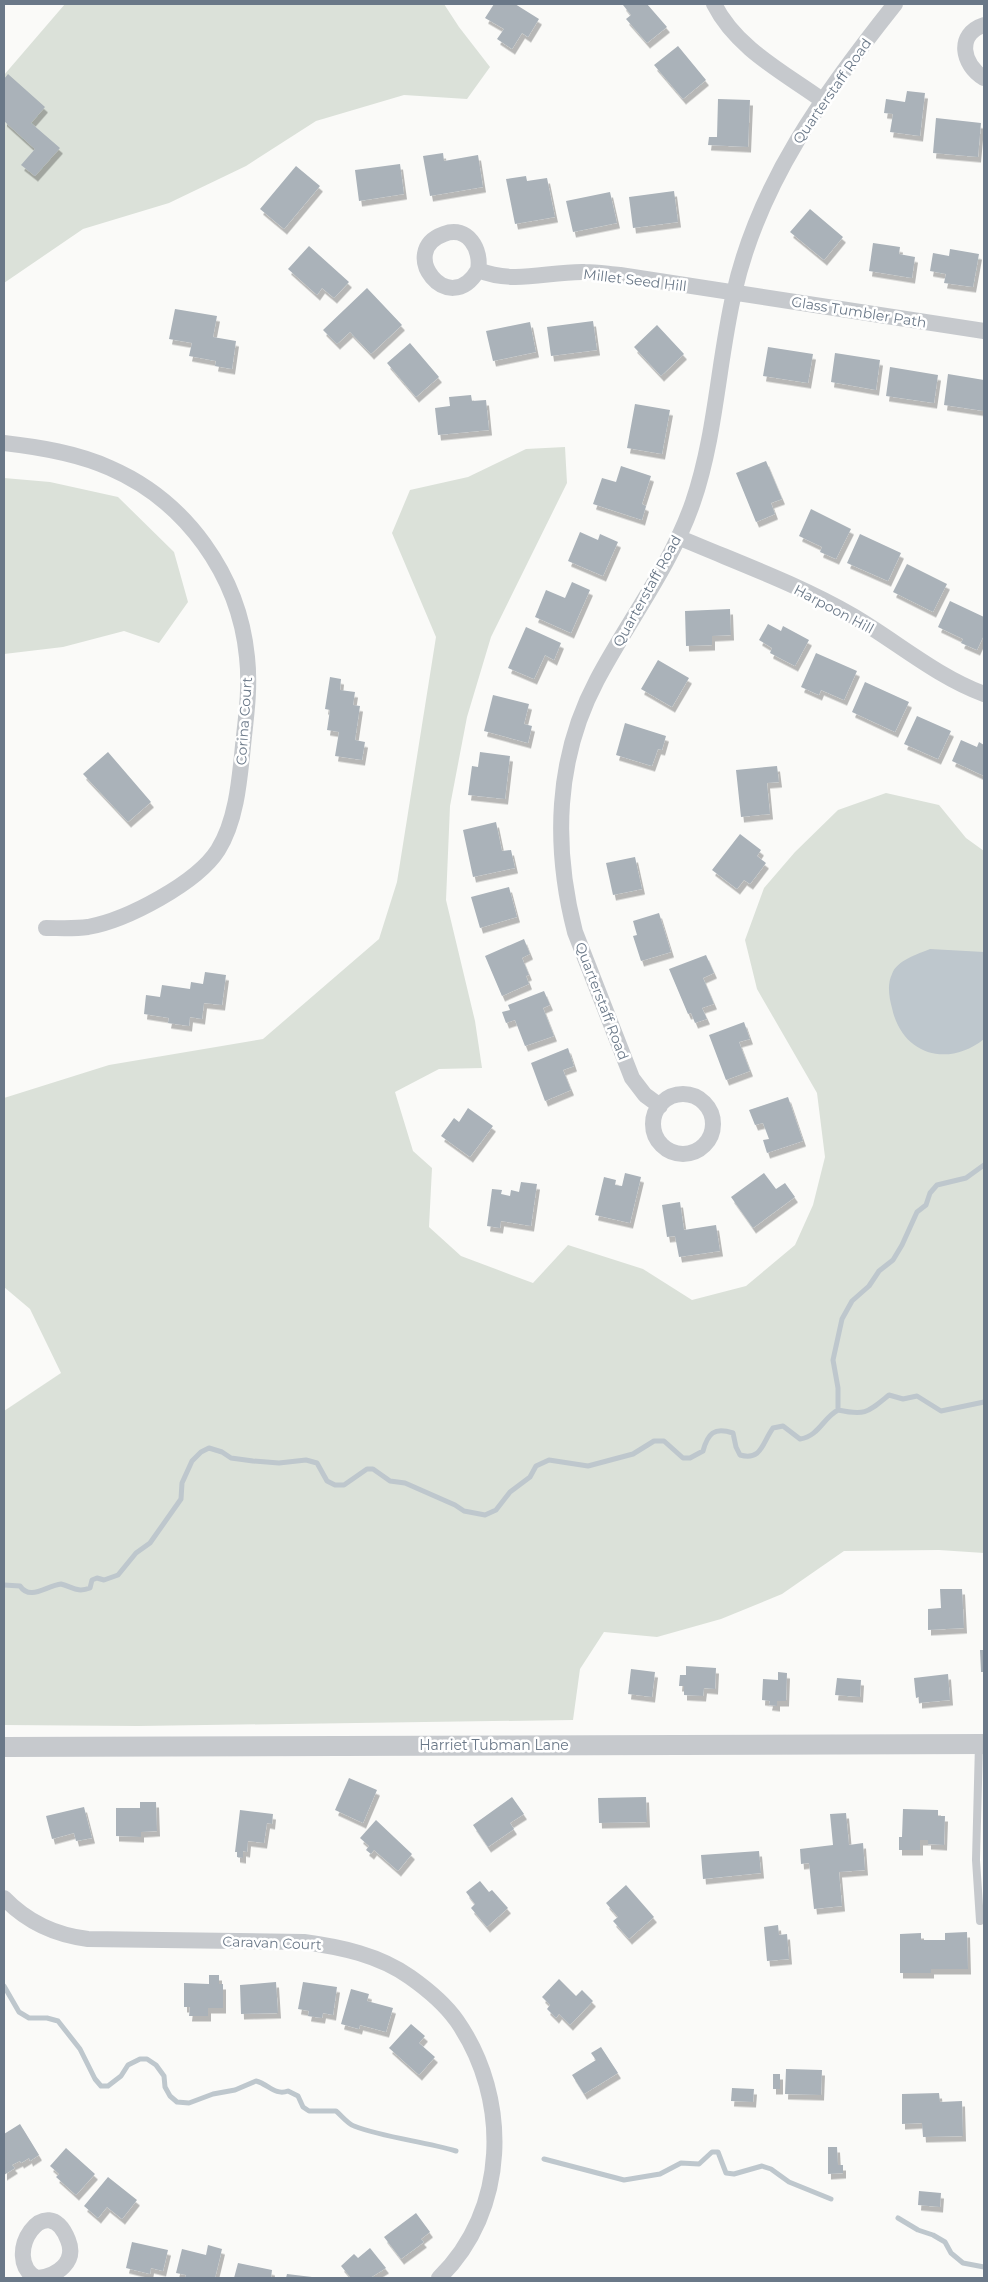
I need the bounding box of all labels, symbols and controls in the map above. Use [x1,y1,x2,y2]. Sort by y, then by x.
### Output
street label: Quarterstaff Road [789,35,875,147]
street label: Millet Seed Hill [582,265,688,295]
street label: Glass Tumbler Path [790,292,928,332]
street label: Quarterstaff Road [609,532,685,650]
street label: Harpoon Hill [791,580,877,638]
street label: Corina Court [232,676,256,766]
street label: Quarterstaff Road [571,939,633,1063]
street label: Harriet Tubman Lane [419,1736,569,1754]
street label: Caravan Court [222,1932,322,1954]

